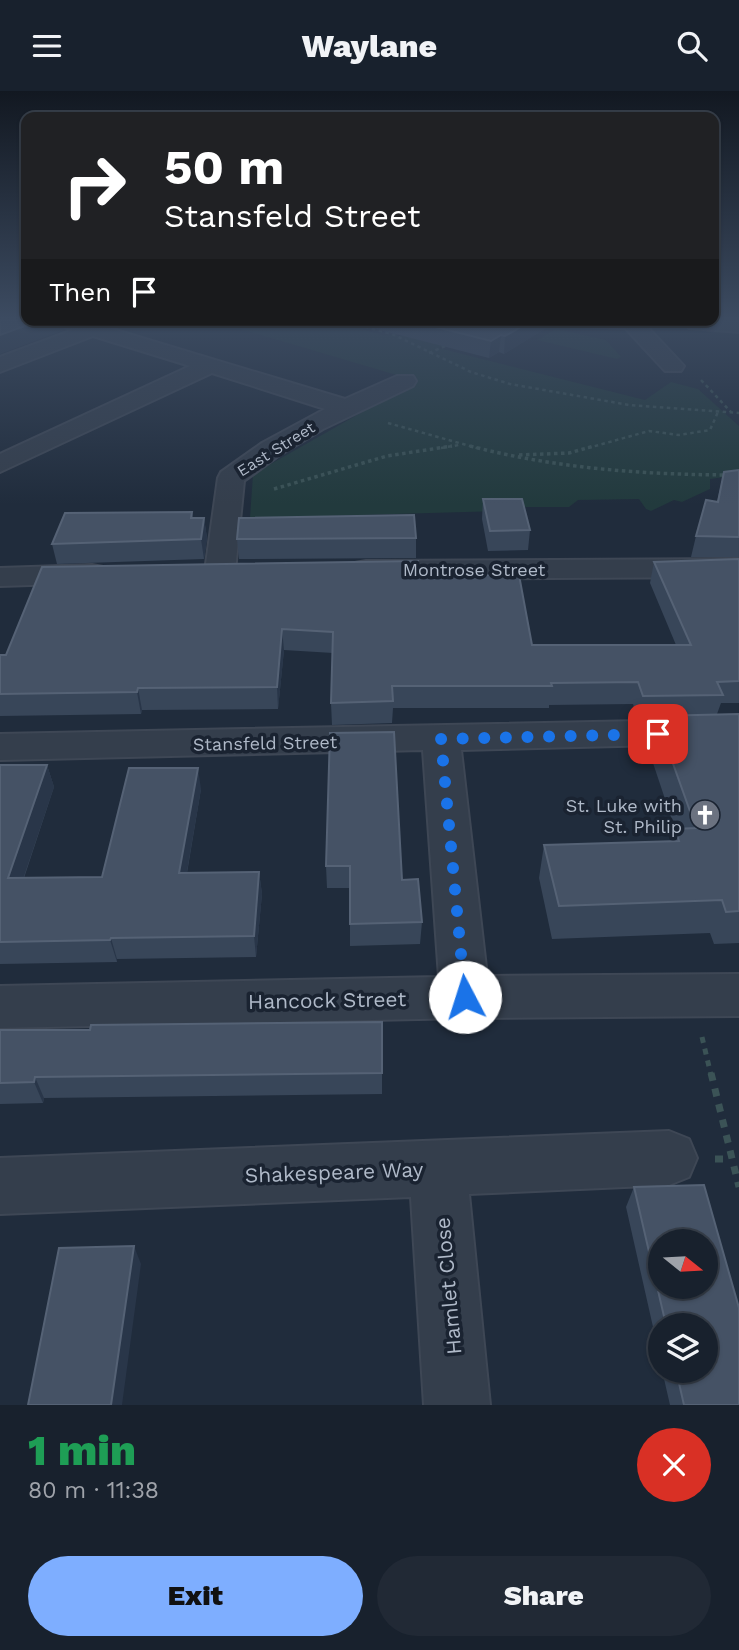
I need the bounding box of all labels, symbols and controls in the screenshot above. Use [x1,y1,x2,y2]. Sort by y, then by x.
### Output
icon: menu [28,27,66,65]
text: Waylane [302,27,437,65]
icon: search [673,27,711,65]
text: 50 m [164,138,284,196]
icon: right [49,140,140,231]
text: Stansfeld Street [164,197,420,235]
icon: arrive [125,273,163,311]
text: Then [49,277,111,307]
street label: East Street [234,417,319,480]
street label: Montrose Street [403,559,546,580]
pin [628,704,688,764]
icon: arrive [639,715,677,753]
street label: Stansfeld Street [193,731,338,755]
place label: St. Luke with St. Philip [566,795,682,837]
church icon: St. Luke with St. Philip [688,798,722,832]
position arrow [428,960,502,1034]
street label: Hancock Street [248,986,406,1014]
street label: Shakespeare Way [244,1156,424,1188]
street label: Hamlet Close [430,1216,466,1356]
north arrow [648,1229,718,1299]
map controls [648,1229,718,1383]
button: layers [648,1313,718,1383]
text: 1 min [28,1426,136,1475]
button: close [637,1428,711,1502]
text: 80 m · 11:38 [28,1477,159,1504]
button: Exit [28,1556,363,1636]
button: Share [377,1556,711,1636]

